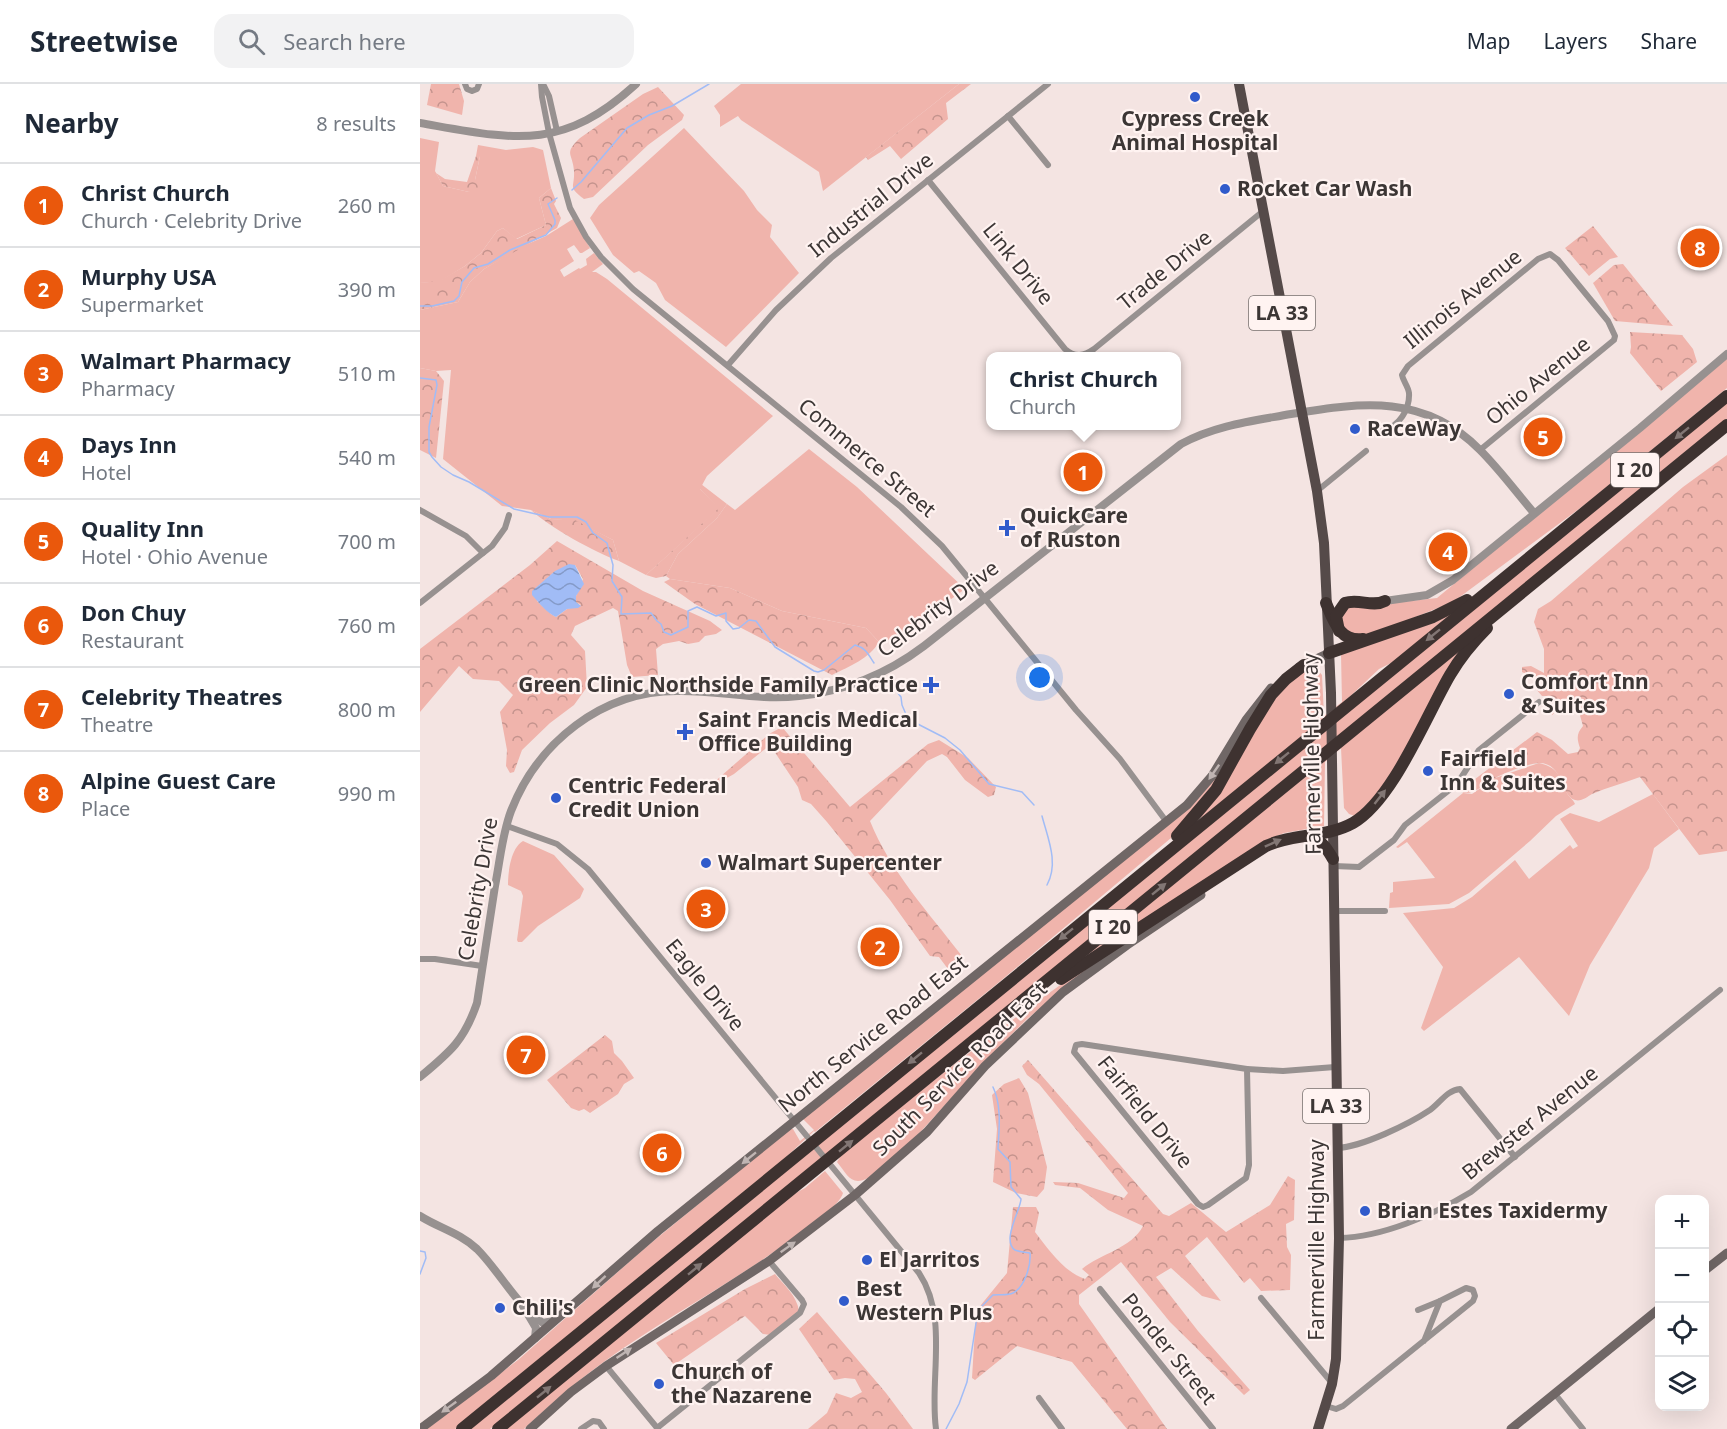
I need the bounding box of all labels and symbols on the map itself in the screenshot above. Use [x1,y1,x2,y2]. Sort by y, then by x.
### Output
marker: Cypress Creek Animal Hospital [1188,90,1202,104]
place label: Cypress Creek Animal Hospital [1112,104,1278,156]
street label: Industrial Drive [802,145,938,263]
place label: Rocket Car Wash [1237,174,1412,202]
marker: Rocket Car Wash [1218,182,1232,196]
street label: Link Drive [977,216,1060,310]
street label: Trade Drive [1112,223,1217,316]
pin: 8 [1680,226,1720,270]
street label: Illinois Avenue [1398,242,1527,354]
road number: LA 33 [1249,296,1315,330]
street label: Ohio Avenue [1479,329,1595,431]
street label: Commerce Street [793,391,943,523]
place label: RaceWay [1367,414,1461,442]
pin: 5 [1524,414,1562,460]
marker: RaceWay [1348,422,1362,436]
one-way arrow [1674,426,1690,439]
pin: 1 [1064,450,1102,494]
road number: I 20 [1611,453,1659,487]
place label: QuickCare of Ruston [1020,501,1128,553]
marker: QuickCare of Ruston [998,519,1016,537]
pin: 4 [1428,530,1468,574]
street label: Celebrity Drive [871,553,1004,663]
one-way arrow [1425,628,1441,641]
street label: Farmerville Highway [1295,653,1327,855]
your location [1025,663,1054,692]
place label: Comfort Inn & Suites [1521,667,1649,719]
place label: Green Clinic Northside Family Practice [518,670,918,698]
marker: Green Clinic Northside Family Practice [922,676,940,694]
marker: Comfort Inn & Suites [1502,687,1516,701]
place label: Saint Francis Medical Office Building [698,705,918,757]
marker: Saint Francis Medical Office Building [676,723,694,741]
place label: Fairfield Inn & Suites [1440,744,1566,796]
one-way arrow [1275,751,1290,764]
one-way arrow [1208,764,1220,780]
marker: Fairfield Inn & Suites [1421,764,1435,778]
place label: Centric Federal Credit Union [568,771,726,823]
one-way arrow [1374,789,1386,805]
marker: Centric Federal Credit Union [549,791,563,805]
street label: Celebrity Drive [451,815,503,963]
one-way arrow [1265,839,1282,848]
place label: Walmart Supercenter [718,848,942,876]
marker: Walmart Supercenter [699,856,713,870]
one-way arrow [1151,883,1166,896]
pin: 3 [686,886,726,932]
road number: I 20 [1089,910,1137,944]
pin: 2 [860,924,900,970]
one-way arrow [1058,928,1074,941]
street label: Eagle Drive [660,932,752,1036]
street label: North Service Road East [772,948,973,1118]
street label: South Service Road East [866,975,1053,1162]
pin: 7 [506,1032,546,1078]
street label: Fairfield Drive [1092,1049,1200,1173]
one-way arrow [907,1052,923,1065]
street label: Brewster Avenue [1456,1059,1603,1186]
road number: LA 33 [1303,1089,1369,1123]
pin: 6 [642,1130,682,1176]
street label: Farmerville Highway [1302,1139,1330,1341]
one-way arrow [839,1140,854,1153]
one-way arrow [742,1151,757,1164]
place label: Brian Estes Taxidermy [1377,1196,1607,1224]
marker: Brian Estes Taxidermy [1358,1204,1372,1218]
one-way arrow [780,1241,796,1253]
place label: El Jarritos [879,1245,980,1273]
marker: El Jarritos [860,1253,874,1267]
one-way arrow [687,1263,702,1276]
place label: Best Western Plus [856,1274,993,1326]
one-way arrow [592,1275,607,1288]
street label: Ponder Street [1116,1287,1224,1410]
place label: Chili's [512,1293,573,1321]
marker: Best Western Plus [837,1294,851,1308]
marker: Chili's [493,1301,507,1315]
one-way arrow [616,1347,632,1359]
place label: Church of the Nazarene [671,1357,812,1409]
marker: Church of the Nazarene [652,1377,666,1391]
one-way arrow [536,1386,551,1399]
one-way arrow [442,1401,458,1413]

